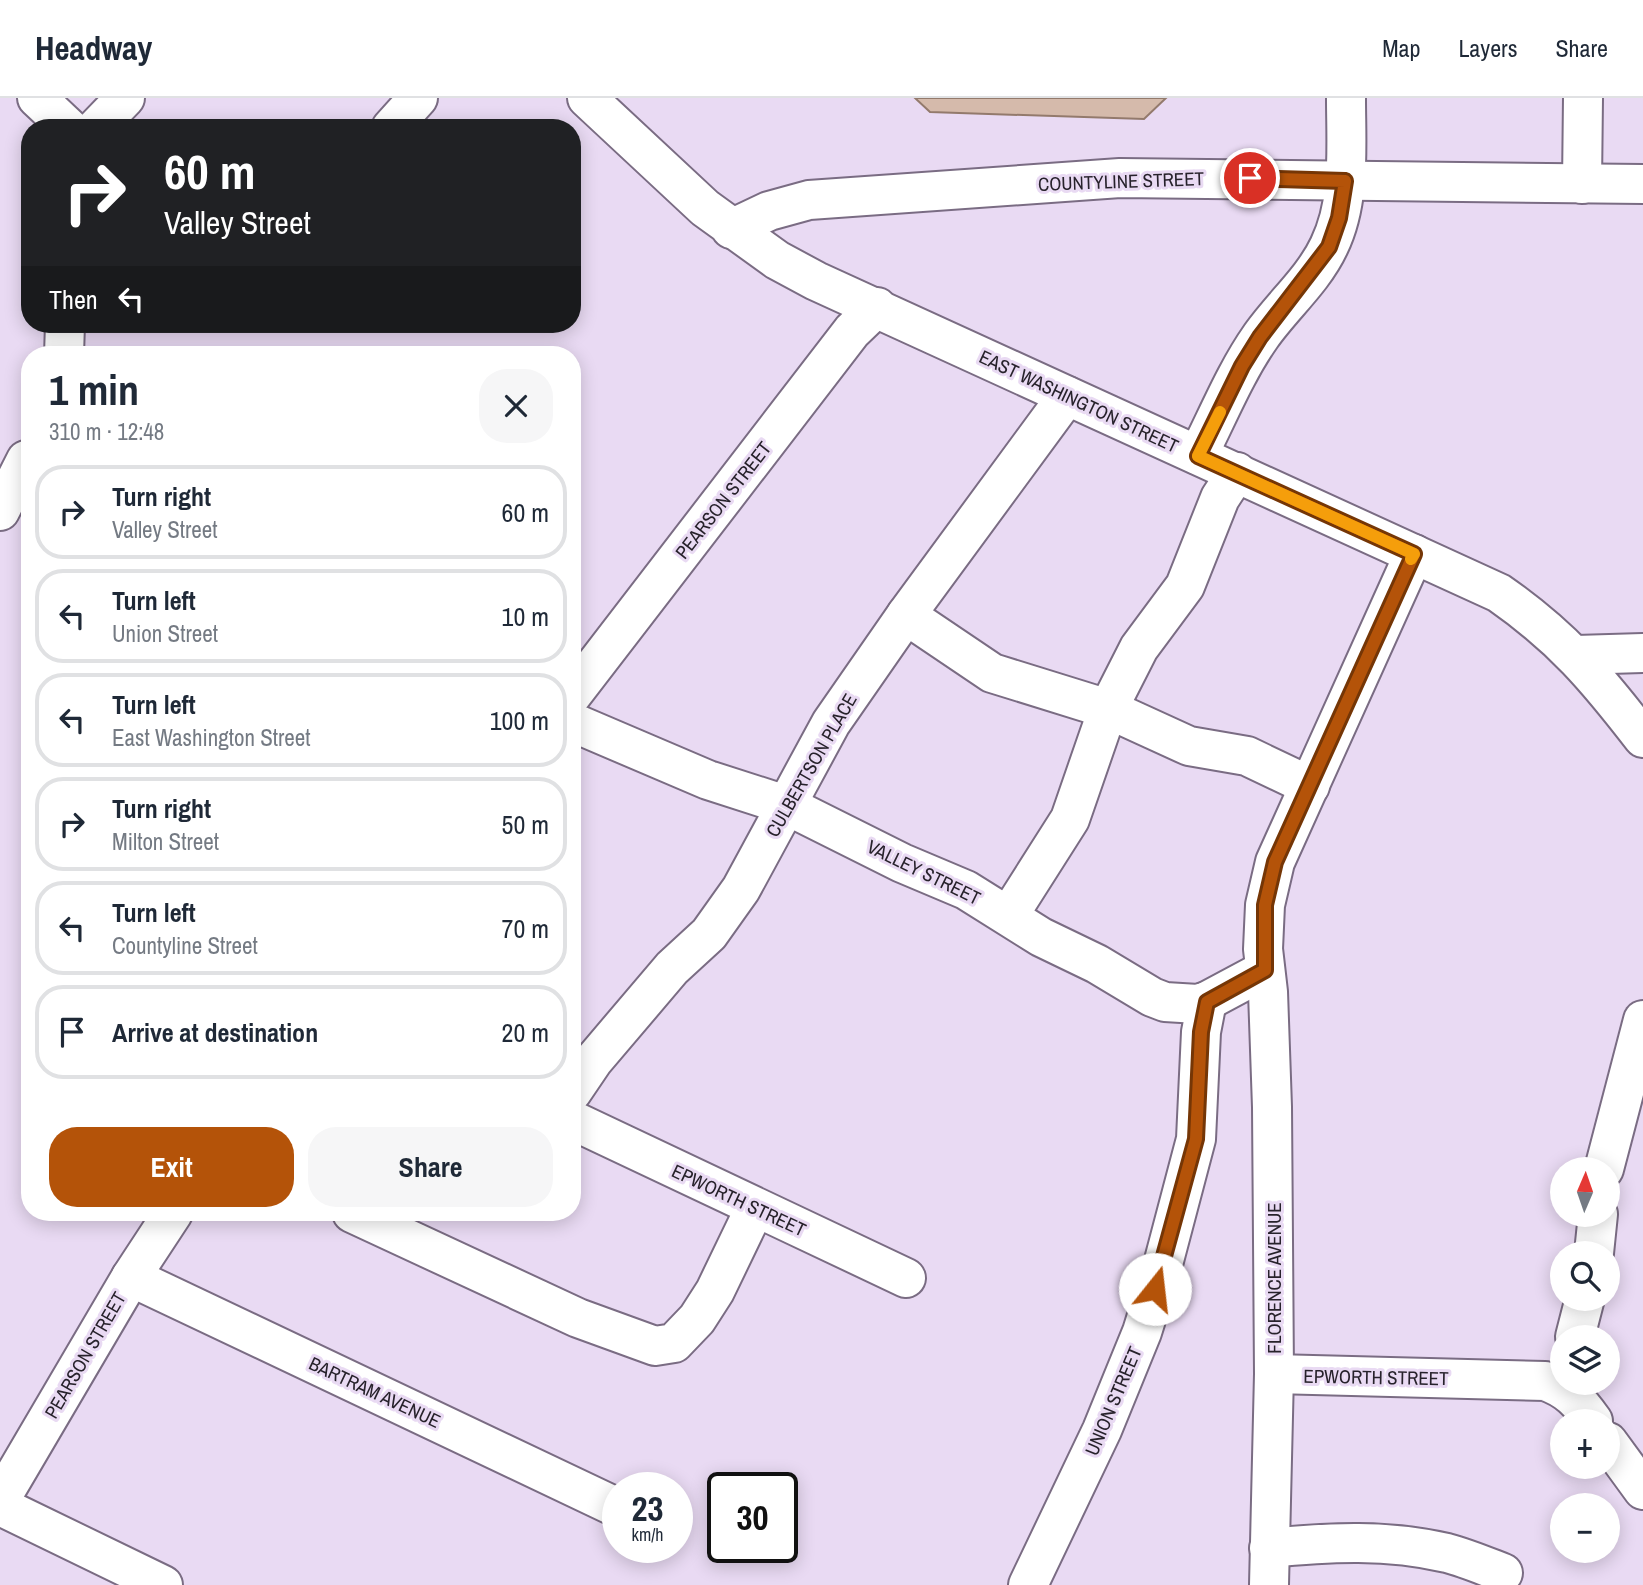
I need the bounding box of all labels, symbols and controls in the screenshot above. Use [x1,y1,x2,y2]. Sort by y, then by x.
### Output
text: Headway [35,26,152,70]
text: Map [1382,32,1420,64]
text: Layers [1458,32,1517,64]
text: Share [1555,32,1608,64]
text: 60 m [164,138,256,204]
icon: right [49,147,140,238]
pin [1220,148,1280,208]
icon: arrive [1231,159,1269,197]
street label: COUNTYLINE STREET [1037,165,1205,197]
text: Valley Street [164,201,311,244]
icon: left [112,280,150,318]
text: Then [49,282,98,317]
street label: EAST WASHINGTON STREET [975,343,1183,459]
text: 1 min [49,362,139,418]
button: close [479,369,553,443]
text: 310 m · 12:48 [49,416,164,447]
street label: PEARSON STREET [669,436,777,564]
text: Turn right [112,479,211,514]
icon: right [53,493,91,531]
text: 60 m [502,495,549,530]
text: Valley Street [112,514,218,545]
text: Turn left [112,583,196,618]
icon: left [53,597,91,635]
text: 10 m [502,599,549,634]
text: Union Street [112,618,218,649]
text: Turn left [112,687,196,722]
street label: CULBERTSON PLACE [759,689,863,841]
icon: left [53,701,91,739]
text: 100 m [490,703,549,738]
text: East Washington Street [112,722,311,753]
text: Turn right [112,791,211,826]
icon: right [53,805,91,843]
text: 50 m [502,807,549,842]
text: Milton Street [112,826,219,857]
street label: VALLEY STREET [863,833,986,911]
text: Turn left [112,895,196,930]
icon: left [53,909,91,947]
text: 70 m [502,911,549,946]
text: Countyline Street [112,930,258,961]
icon: arrive [53,1013,91,1051]
text: Arrive at destination [112,1015,318,1050]
text: 20 m [502,1015,549,1050]
button: Exit [49,1127,294,1207]
button: Share [308,1127,553,1207]
north arrow [1550,1157,1620,1227]
map controls [1550,1157,1620,1563]
street label: EPWORTH STREET [668,1158,811,1243]
street label: FLORENCE AVENUE [1261,1202,1287,1354]
button: search [1550,1241,1620,1311]
position arrow [1118,1252,1192,1326]
street label: PEARSON STREET [38,1287,132,1423]
button: layers [1550,1325,1620,1395]
street label: UNION STREET [1078,1342,1148,1459]
street label: BARTRAM AVENUE [305,1350,445,1434]
street label: EPWORTH STREET [1303,1363,1449,1391]
button: + [1550,1409,1620,1479]
speed limit sign: 30 [707,1472,798,1563]
text: 23 [632,1485,663,1532]
button: − [1550,1493,1620,1563]
text: km/h [632,1522,664,1547]

